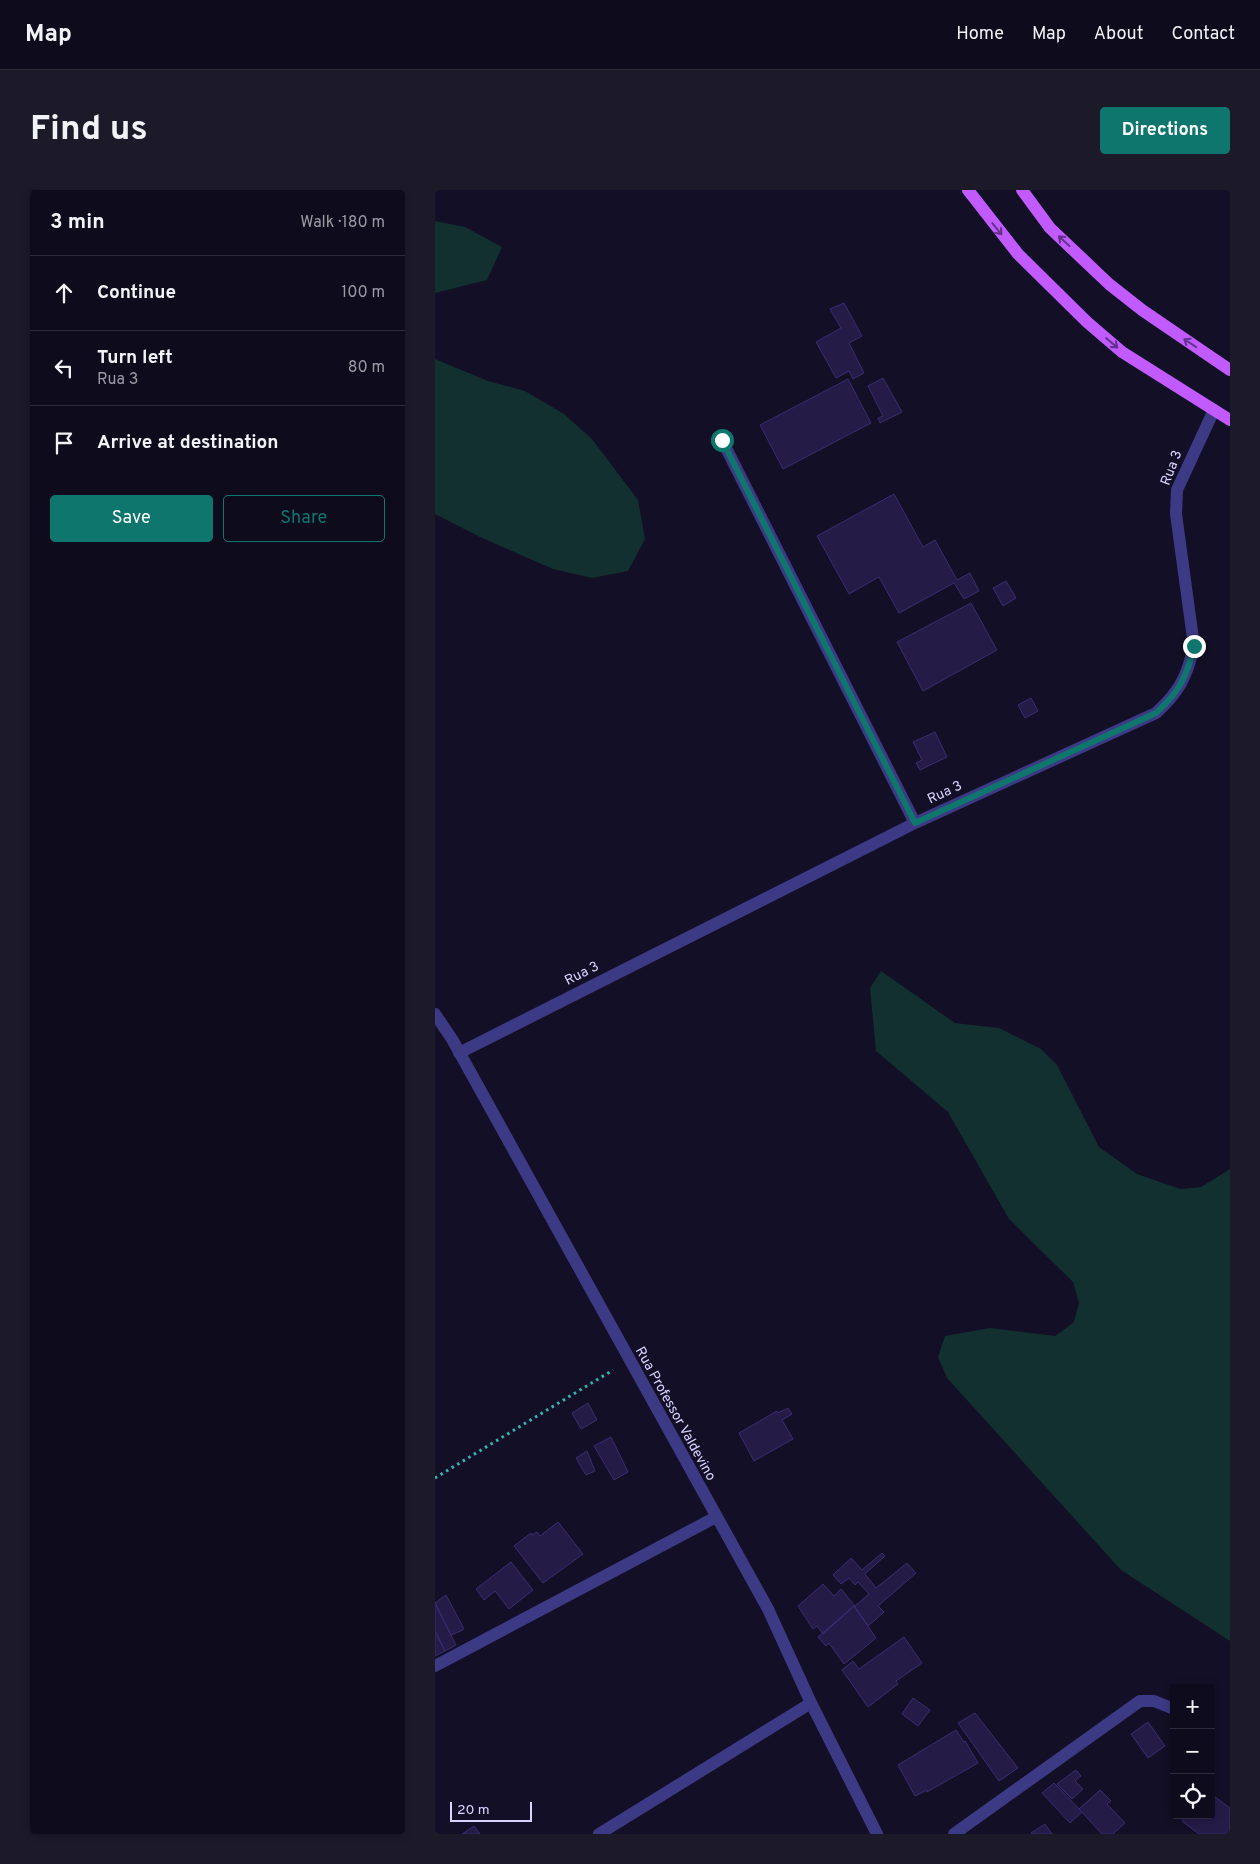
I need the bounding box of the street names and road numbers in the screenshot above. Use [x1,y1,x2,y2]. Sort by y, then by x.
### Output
street label: Rua 3 [1158,448,1186,488]
street label: Rua 3 [925,778,965,808]
street label: Rua 3 [562,958,602,990]
street label: Rua Professor Valdevino [631,1344,719,1484]

